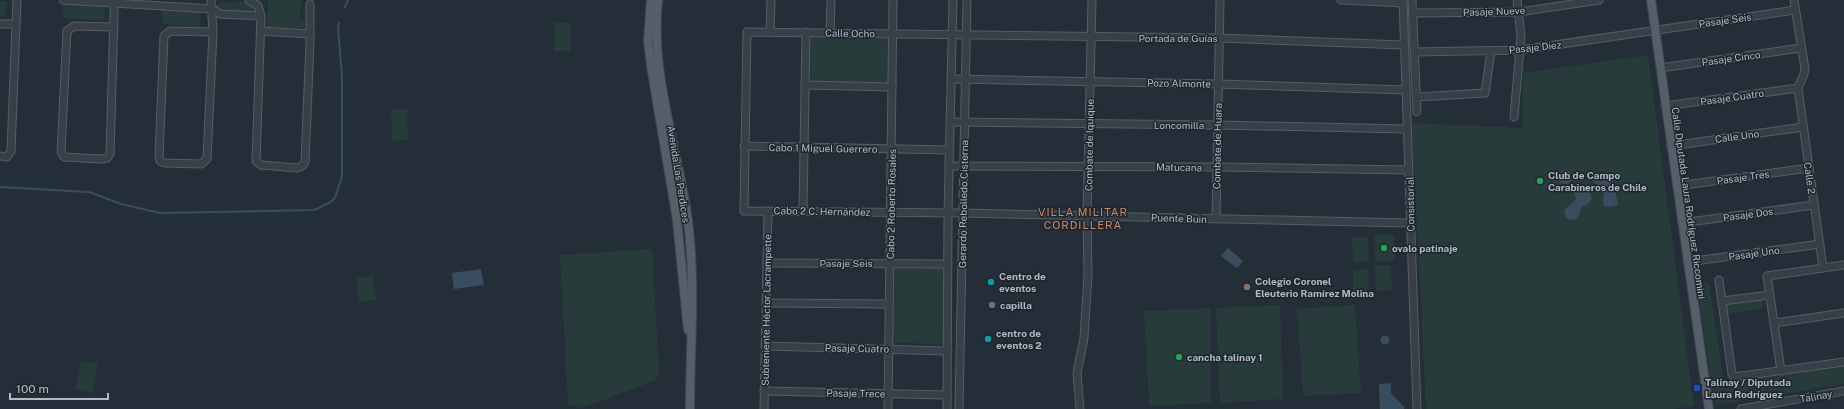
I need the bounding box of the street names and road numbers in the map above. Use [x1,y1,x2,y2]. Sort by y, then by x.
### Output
street label: Pasaje Nueve [1463,4,1526,18]
street label: Pasaje Seis [1698,10,1752,30]
street label: Calle Ocho [825,27,875,39]
street label: Portada de Guías [1138,32,1218,44]
street label: Pasaje Diez [1508,38,1562,56]
street label: Pasaje Cinco [1701,48,1762,68]
street label: Pozo Almonte [1147,76,1211,90]
street label: Pasaje Cuatro [1699,87,1765,107]
street label: Combate de Iquique [1082,98,1096,191]
street label: Combate de Huara [1210,103,1224,189]
street label: Calle Diputada Laura Rodríguez Riccomini [1670,106,1708,300]
street label: Loncomilla [1154,119,1204,131]
street label: Avenida Las Perdices [665,125,693,223]
street label: Calle Uno [1714,127,1760,145]
street label: Gerardo Rebolledo Cisterna [956,140,970,268]
street label: Cabo 1 Miguel Guerrero [768,141,878,155]
street label: Cabo 2 Roberto Rosales [884,149,898,259]
street label: Matucana [1156,161,1202,173]
street label: Calle 2 [1802,161,1818,195]
street label: Pasaje Tres [1716,167,1770,187]
street label: Consistorial [1404,176,1416,232]
street label: Cabo 2 C. Hernández [774,204,871,218]
street label: Pasaje Dos [1722,205,1774,223]
street label: Puente Buin [1151,211,1207,225]
street label: Subteniente Héctor Lacrampette [759,234,773,386]
street label: Pasaje Uno [1728,243,1781,263]
street label: Pasaje Seis [820,257,872,269]
street label: Pasaje Cuatro [825,341,890,355]
street label: Pasaje Trece [826,386,886,400]
street label: Talinay [1799,387,1834,405]

